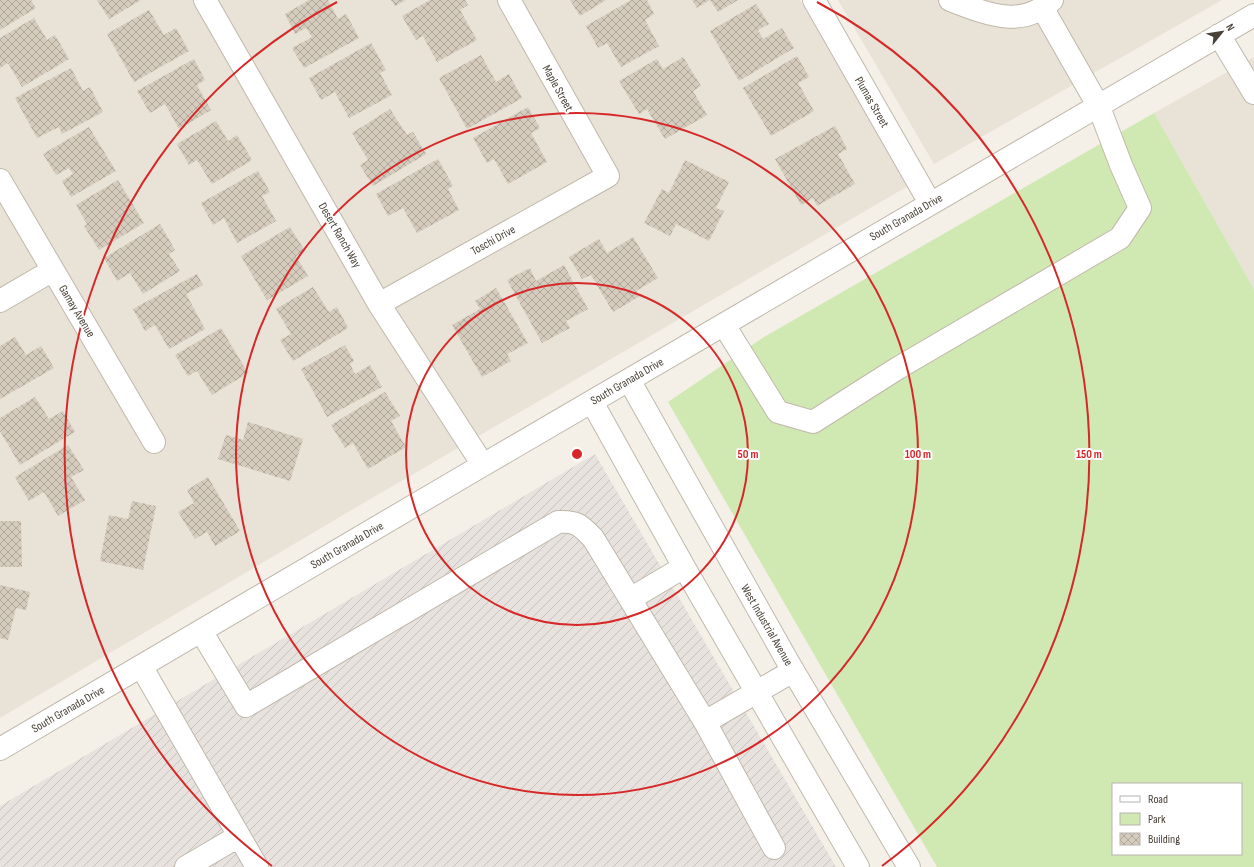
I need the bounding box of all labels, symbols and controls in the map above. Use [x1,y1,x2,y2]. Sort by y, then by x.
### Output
north arrow [1202,12,1242,52]
text: N [1223,21,1237,33]
street label: Maple Street [539,62,577,114]
street label: Plumas Street [851,74,892,131]
street label: South Granada Drive [867,190,946,244]
street label: Desert Ranch Way [315,200,364,271]
street label: Toschi Drive [468,222,518,259]
street label: Gamay Avenue [55,282,98,340]
street label: South Granada Drive [588,354,667,408]
centre of rings [570,447,584,461]
text: 50 m [738,447,758,462]
text: 100 m [905,447,931,462]
text: 150 m [1076,447,1102,462]
street label: South Granada Drive [308,518,387,572]
street label: West Industrial Avenue [737,582,796,669]
street label: South Granada Drive [29,682,108,736]
legend [1112,783,1242,855]
text: Road [1148,792,1168,807]
text: Park [1148,812,1166,827]
text: Building [1148,832,1180,847]

